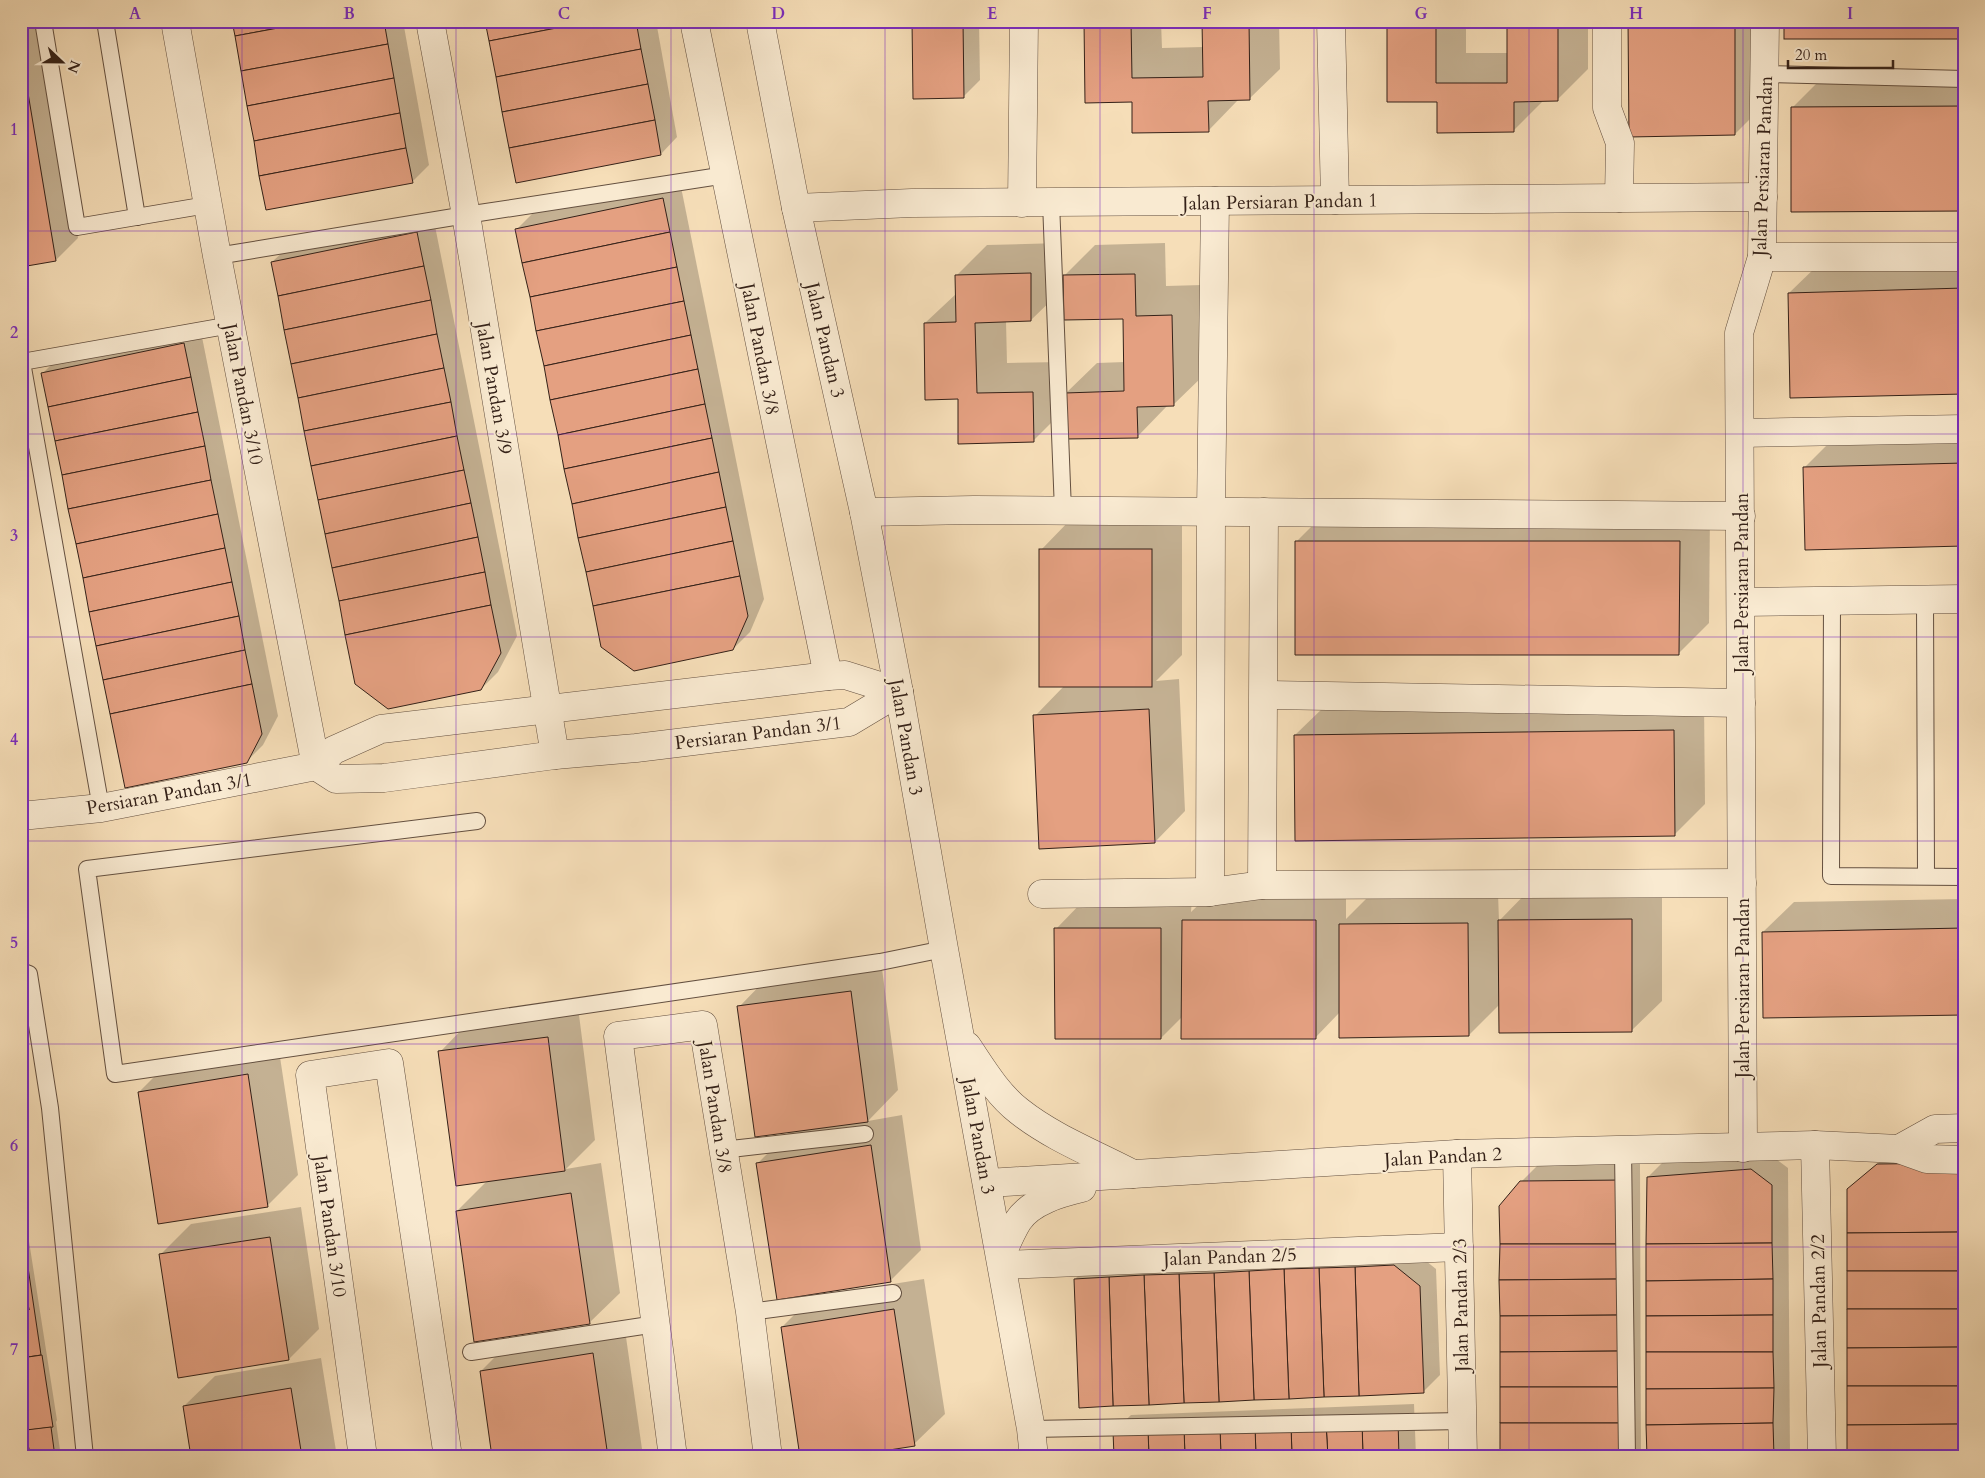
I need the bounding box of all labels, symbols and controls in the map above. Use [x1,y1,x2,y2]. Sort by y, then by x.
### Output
text: A [129,3,141,25]
text: B [343,3,355,25]
text: C [558,3,570,25]
text: D [771,3,785,25]
text: E [987,3,997,25]
text: F [1202,3,1212,25]
text: G [1414,3,1428,25]
text: H [1629,3,1643,25]
text: I [1847,3,1853,25]
north arrow [38,38,88,88]
scale bar [1788,38,1892,70]
text: 20 m [1795,45,1827,65]
text: N [63,57,85,76]
street label: Jalan Persiaran Pandan [1747,75,1779,260]
text: 1 [10,119,18,141]
street label: Jalan Persiaran Pandan 1 [1179,187,1378,217]
street label: Jalan Pandan 3 [798,277,851,401]
street label: Jalan Pandan 3/8 [734,278,786,417]
street label: Jalan Pandan 3/9 [469,317,518,457]
street label: Jalan Pandan 3/10 [216,318,270,467]
text: 2 [10,322,18,344]
street label: Jalan Persiaran Pandan [1729,492,1755,676]
text: 3 [10,525,18,547]
street label: Jalan Pandan 3 [882,674,929,797]
street label: Persiaran Pandan 3/1 [673,710,843,756]
text: 4 [10,729,18,751]
street label: Persiaran Pandan 3/1 [84,767,254,821]
street label: Jalan Persiaran Pandan [1730,897,1756,1081]
text: 5 [10,932,18,954]
street label: Jalan Pandan 3/8 [691,1036,738,1175]
street label: Jalan Pandan 3 [954,1073,1001,1196]
text: 6 [10,1135,18,1157]
street label: Jalan Pandan 2 [1381,1141,1503,1173]
street label: Jalan Pandan 3/10 [307,1150,353,1299]
street label: Jalan Pandan 2/2 [1805,1234,1833,1371]
street label: Jalan Pandan 2/3 [1447,1238,1475,1375]
street label: Jalan Pandan 2/5 [1160,1242,1297,1272]
text: 7 [10,1339,18,1361]

